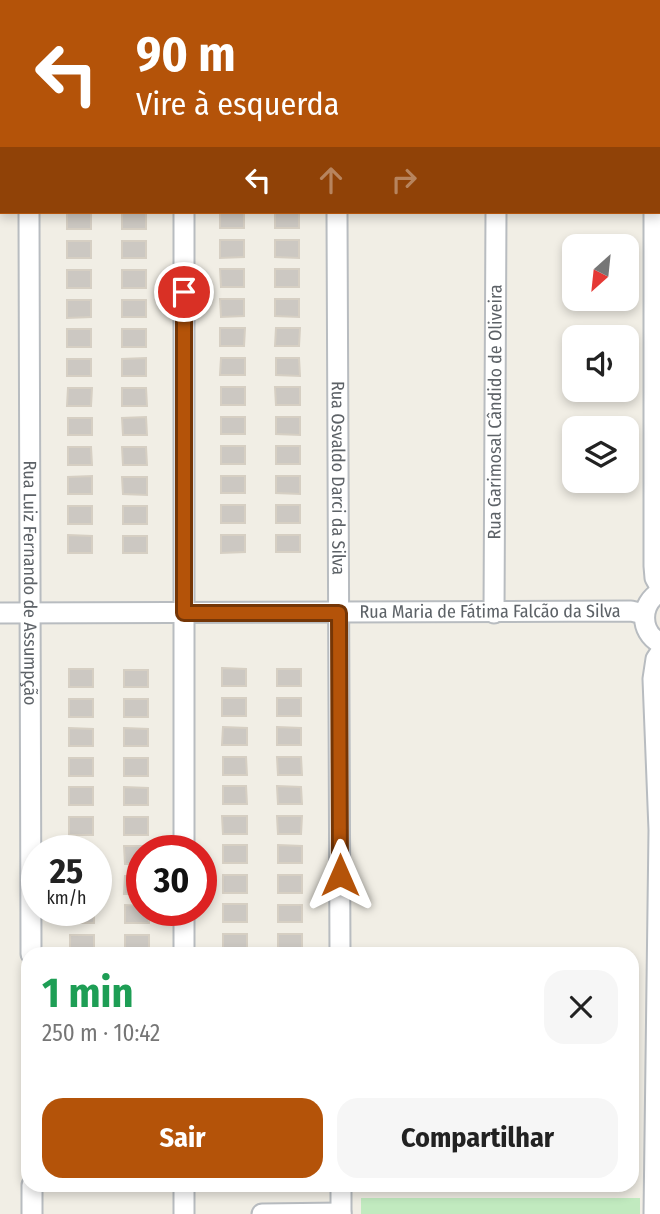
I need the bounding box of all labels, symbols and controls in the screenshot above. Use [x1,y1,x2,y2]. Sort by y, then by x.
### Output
text: 90 m [136,25,236,84]
icon: left [21,28,112,119]
text: Vire à esquerda [136,85,339,123]
icon: left [239,161,277,199]
icon: ahead [312,161,350,199]
icon: right [385,161,423,199]
north arrow [562,234,639,312]
map controls [562,234,639,493]
pin [154,262,214,322]
icon: arrive [165,273,203,311]
street label: Rua Garimosal Cândido de Oliveira [483,284,507,540]
button: sound [562,325,639,402]
street label: Rua Osvaldo Darci da Silva [327,381,349,575]
button: layers [562,416,639,493]
street label: Rua Luiz Fernando de Assumpção [19,460,41,706]
street label: Rua Maria de Fátima Falcão da Silva [359,600,621,623]
speed limit sign: 30 [126,835,217,926]
position arrow [303,838,377,912]
text: 25 [50,850,83,892]
text: km/h [46,887,87,909]
text: 1 min [42,968,133,1018]
button: close [544,970,618,1044]
text: 250 m · 10:42 [42,1019,160,1047]
button: Sair [42,1098,323,1178]
button: Compartilhar [337,1098,618,1178]

